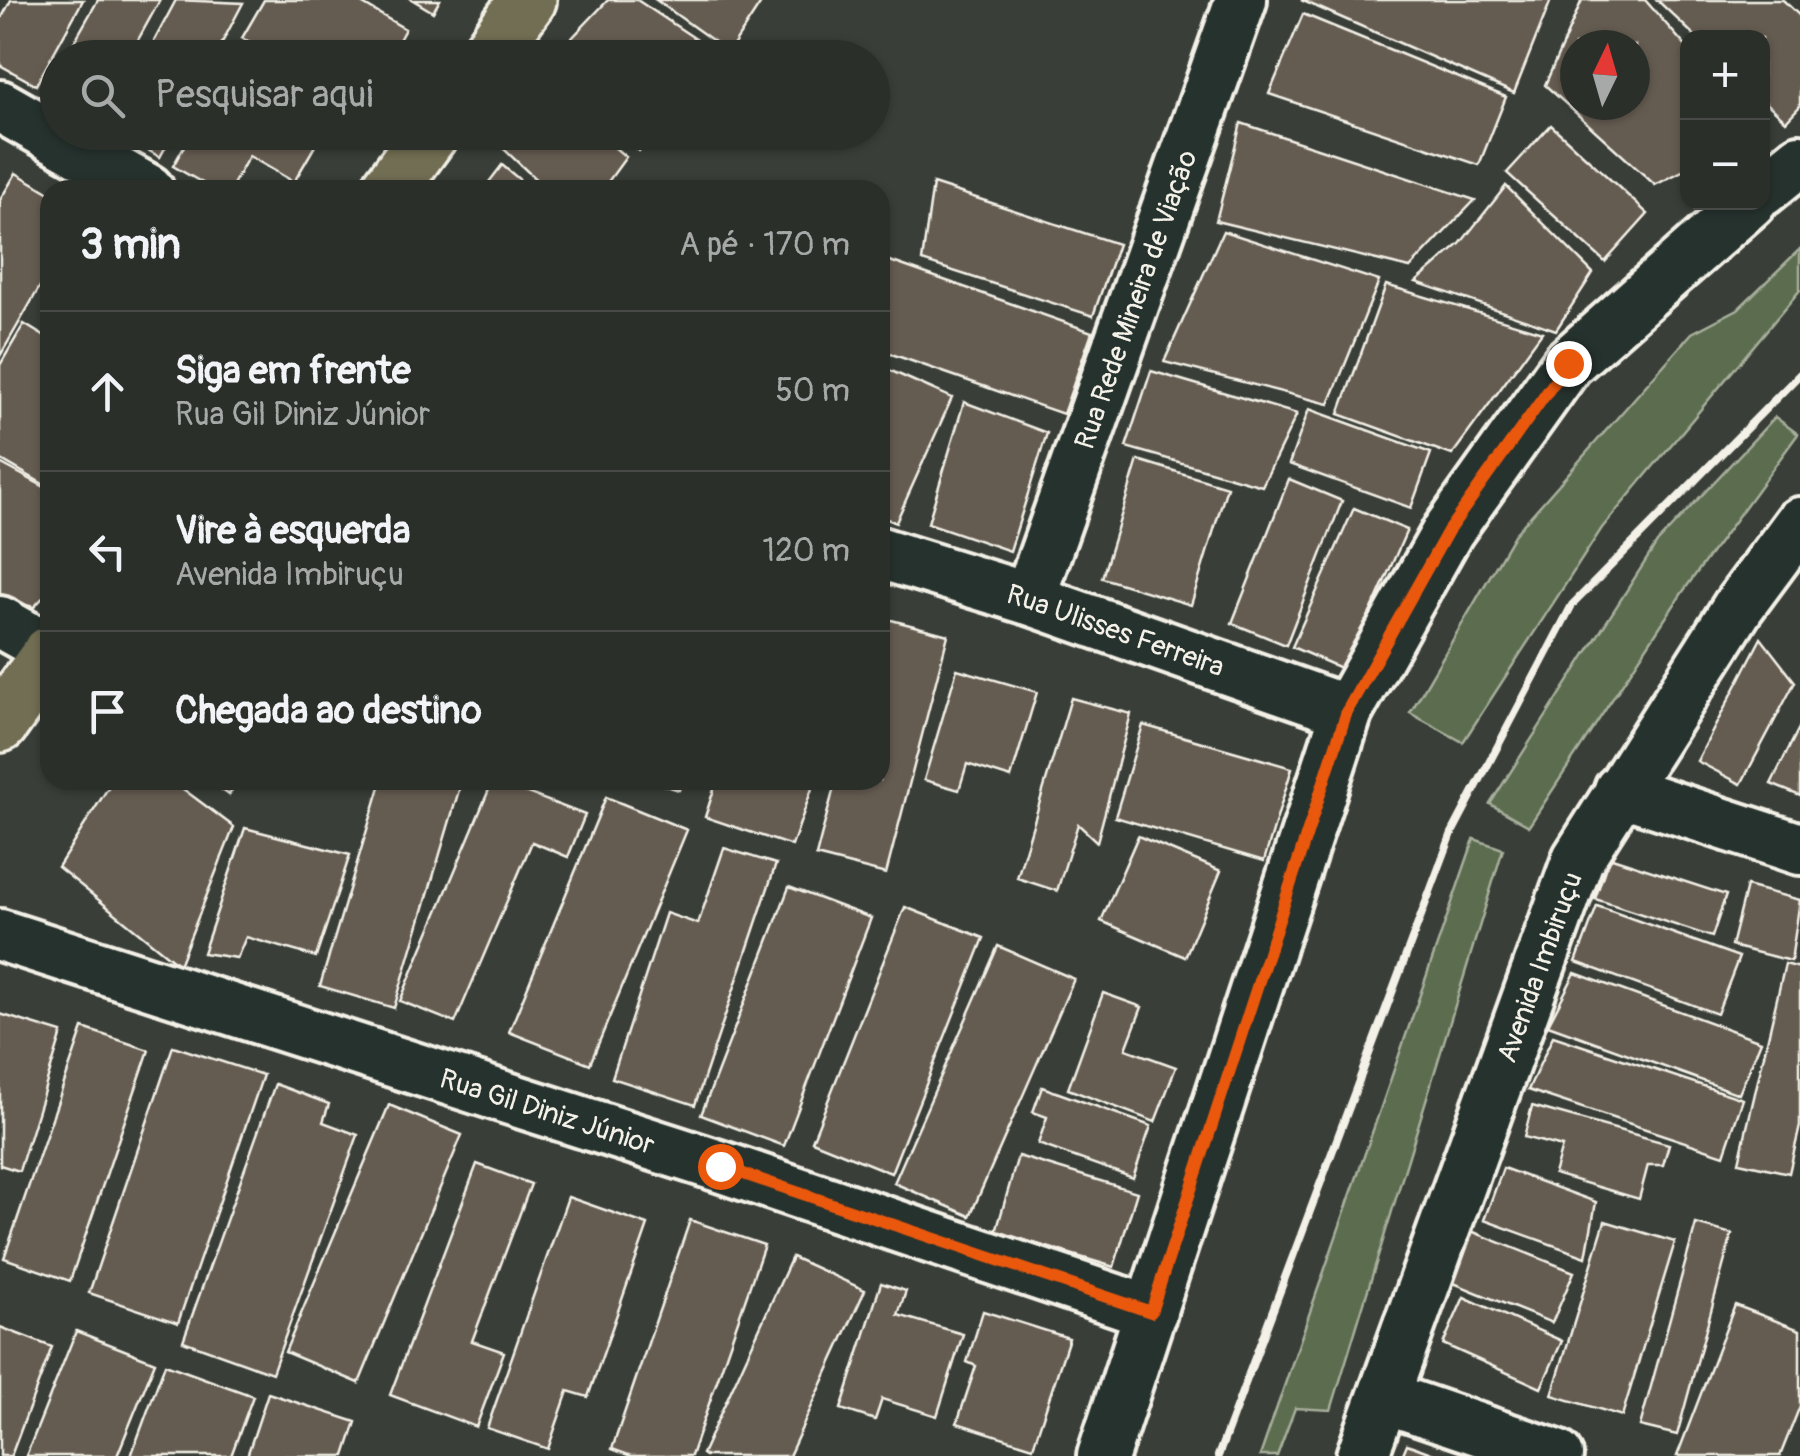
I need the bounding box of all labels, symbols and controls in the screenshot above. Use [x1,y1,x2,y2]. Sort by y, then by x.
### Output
north arrow [1560,30,1650,120]
map controls [1680,30,1770,210]
button: + [1680,30,1770,120]
search box [40,40,890,150]
icon: search [75,68,130,123]
text: Pesquisar aqui [155,71,373,119]
button: − [1680,120,1770,210]
street label: Rua Rede Mineira de Viação [1068,146,1206,454]
text: 3 min [80,219,181,271]
text: A pé · 170 m [679,225,850,265]
route end [1546,341,1592,387]
text: Siga em frente [175,347,411,395]
icon: ahead [80,364,135,419]
text: 50 m [775,371,850,411]
text: Rua Gil Diniz Júnior [175,395,430,435]
text: Vire à esquerda [175,507,410,555]
icon: left [80,524,135,579]
text: 120 m [762,531,850,571]
text: Avenida Imbiruçu [175,555,404,595]
street label: Rua Ulisses Ferreira [1002,577,1229,685]
icon: arrive [80,684,135,739]
text: Chegada ao destino [175,687,482,735]
street label: Avenida Imbiruçu [1490,867,1591,1068]
street label: Rua Gil Diniz Júnior [435,1061,659,1163]
route start [698,1144,744,1190]

